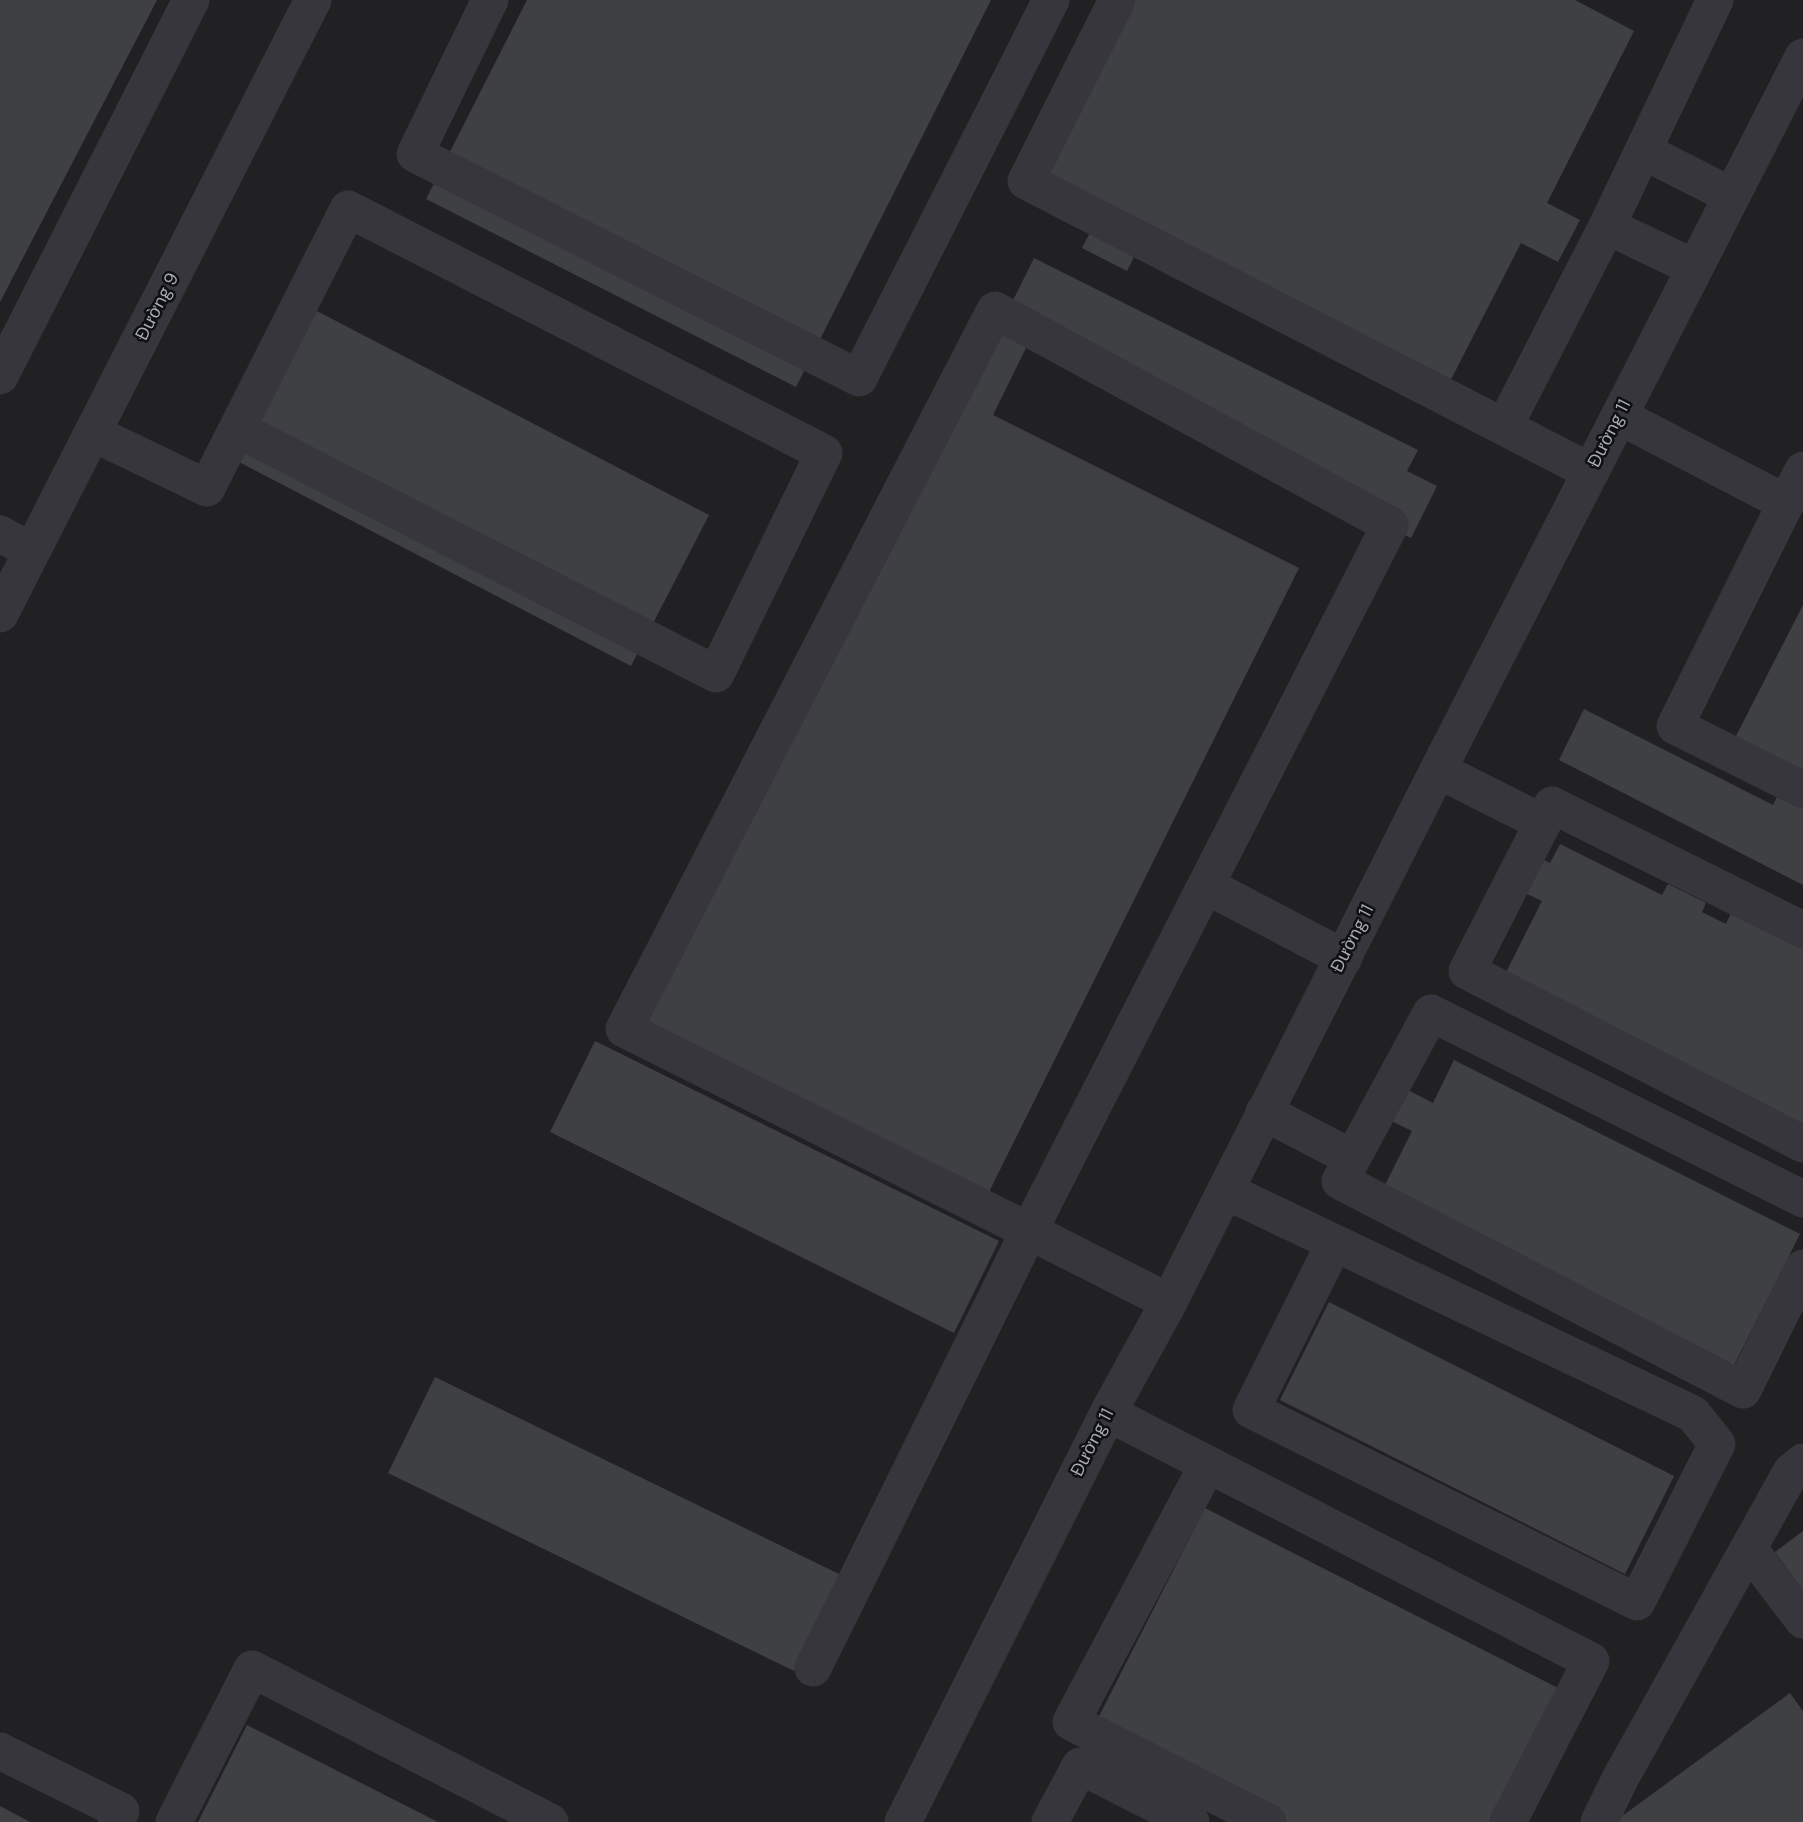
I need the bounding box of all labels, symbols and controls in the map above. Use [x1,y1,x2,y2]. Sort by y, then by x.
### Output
street label: Đường 9 [132,270,184,344]
street label: Đường 11 [1584,397,1636,471]
street label: Đường 11 [1327,902,1379,976]
street label: Đường 11 [1067,1406,1119,1480]

